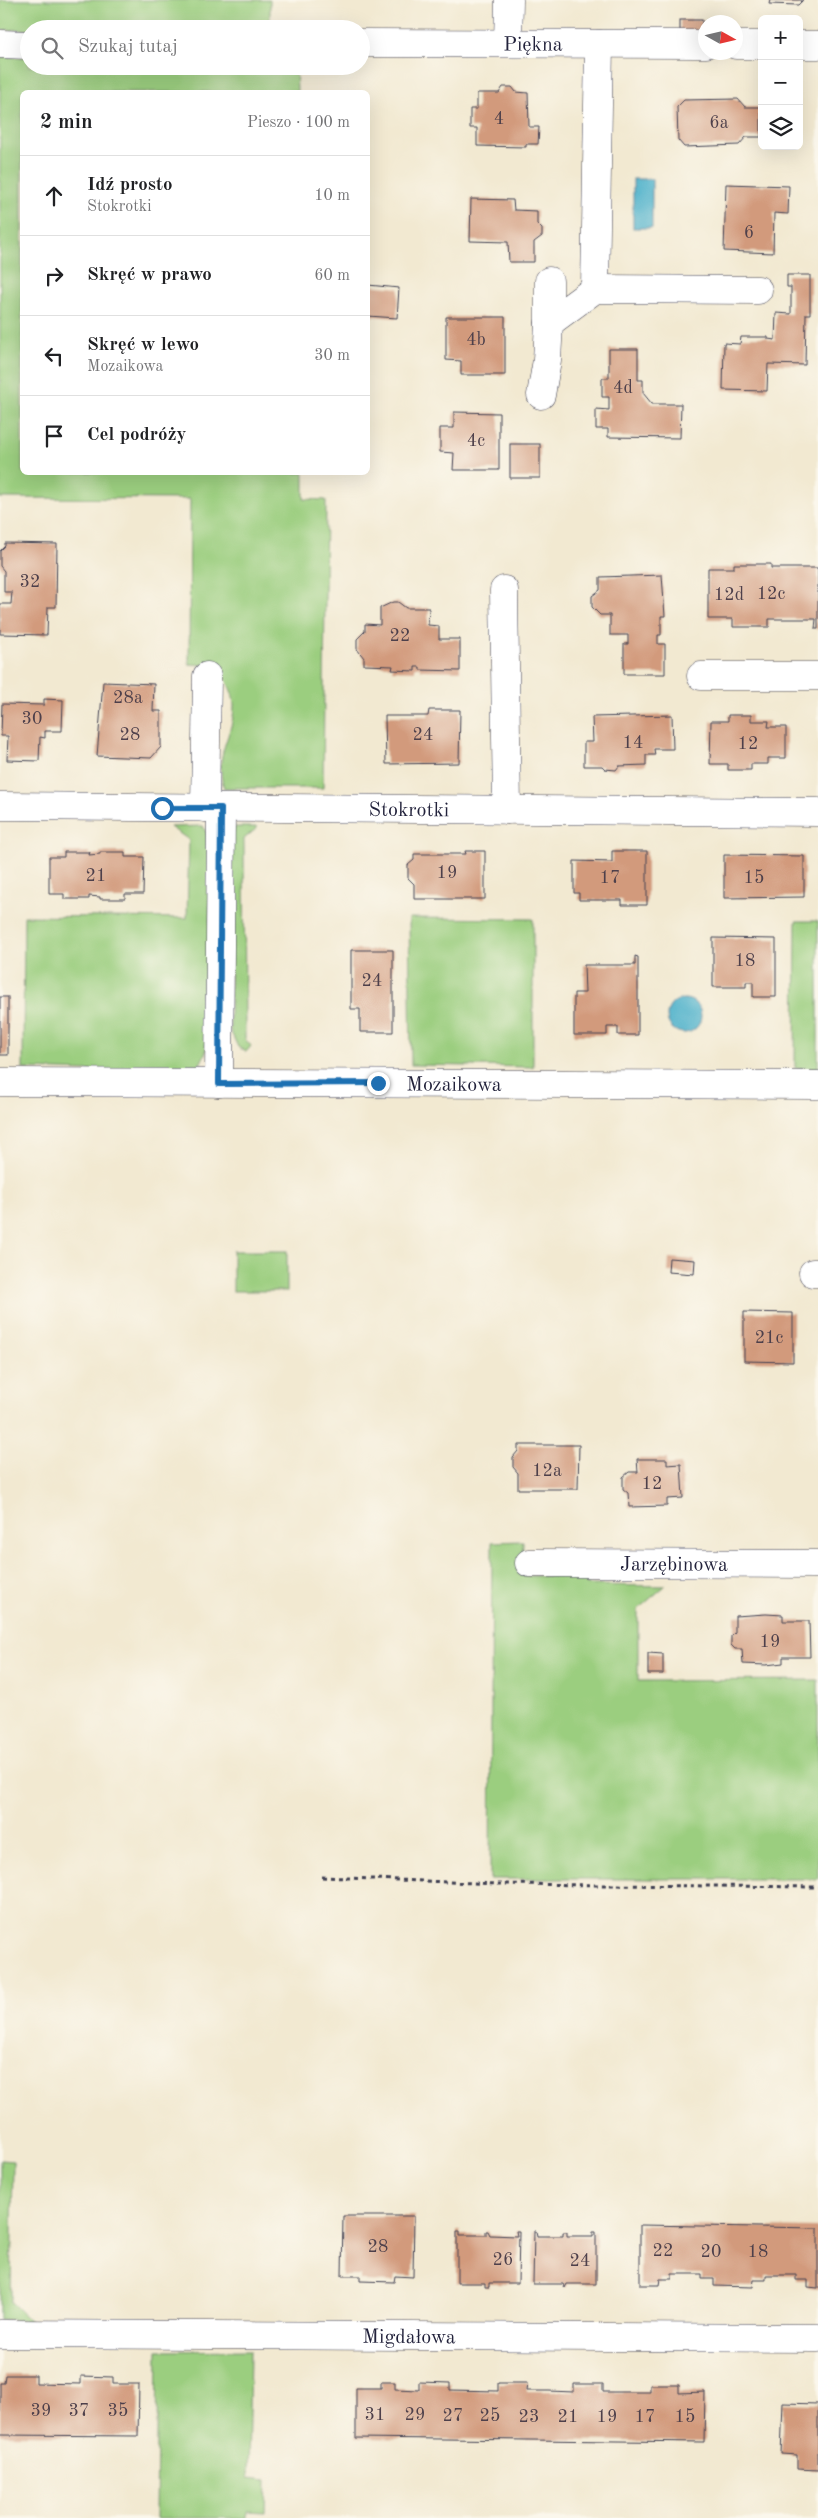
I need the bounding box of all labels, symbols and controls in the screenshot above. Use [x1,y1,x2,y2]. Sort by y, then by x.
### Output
north arrow [698,15,743,60]
map controls [758,15,803,150]
button: + [758,15,803,60]
search box [20,20,370,75]
icon: search [38,34,66,62]
street label: Piękna [503,35,563,56]
text: Szukaj tutaj [78,38,178,57]
button: − [758,60,803,105]
button: layers [758,105,803,150]
house number: 4 [494,110,504,128]
text: 2 min [40,112,93,133]
house number: 6a [709,114,729,132]
text: Pieszo · 100 m [247,115,350,131]
text: Idź prosto [87,176,172,195]
icon: ahead [40,182,68,210]
text: 10 m [314,188,350,204]
text: Stokrotki [87,199,152,215]
house number: 6 [744,224,754,242]
icon: right [40,262,68,290]
text: Skręć w prawo [87,266,212,285]
text: 60 m [314,268,350,284]
house number: 4b [466,331,486,349]
text: Skręć w lewo [87,336,199,355]
icon: left [40,342,68,370]
text: 30 m [314,348,350,364]
text: Mozaikowa [87,359,163,375]
house number: 4d [613,379,633,397]
icon: arrive [40,422,68,450]
text: Cel podróży [87,426,186,445]
house number: 4c [467,432,485,450]
house number: 32 [20,573,40,591]
house number: 12c [757,585,786,603]
house number: 12d [714,586,744,604]
house number: 22 [390,627,410,645]
house number: 28a [113,689,143,707]
house number: 30 [22,710,42,728]
house number: 28 [120,726,140,744]
house number: 24 [413,726,433,744]
house number: 14 [623,734,643,752]
house number: 12 [738,735,758,753]
route start [151,797,174,820]
street label: Stokrotki [369,801,449,821]
house number: 19 [437,864,457,882]
house number: 21 [86,867,106,885]
house number: 17 [600,869,620,887]
house number: 15 [744,869,764,887]
house number: 18 [735,952,755,970]
house number: 24 [362,972,382,990]
route end [367,1072,390,1095]
street label: Mozaikowa [406,1075,502,1096]
house number: 21c [755,1329,784,1347]
house number: 12a [532,1462,562,1480]
house number: 12 [642,1475,662,1493]
street label: Jarzębinowa [620,1555,728,1576]
house number: 19 [760,1633,780,1651]
house number: 28 [368,2238,388,2256]
house number: 22 [653,2242,673,2260]
house number: 20 [701,2243,721,2261]
house number: 18 [748,2243,768,2261]
house number: 26 [493,2251,513,2269]
house number: 24 [570,2252,590,2270]
street label: Migdałowa [362,2328,456,2348]
house number: 39 [31,2402,51,2420]
house number: 37 [69,2402,89,2420]
house number: 35 [108,2402,128,2420]
house number: 31 [365,2406,385,2424]
house number: 29 [405,2406,425,2424]
house number: 27 [443,2407,463,2425]
house number: 25 [480,2407,500,2425]
house number: 23 [519,2408,539,2426]
house number: 21 [558,2408,578,2426]
house number: 19 [597,2408,617,2426]
house number: 17 [635,2408,655,2426]
house number: 15 [675,2408,695,2426]

